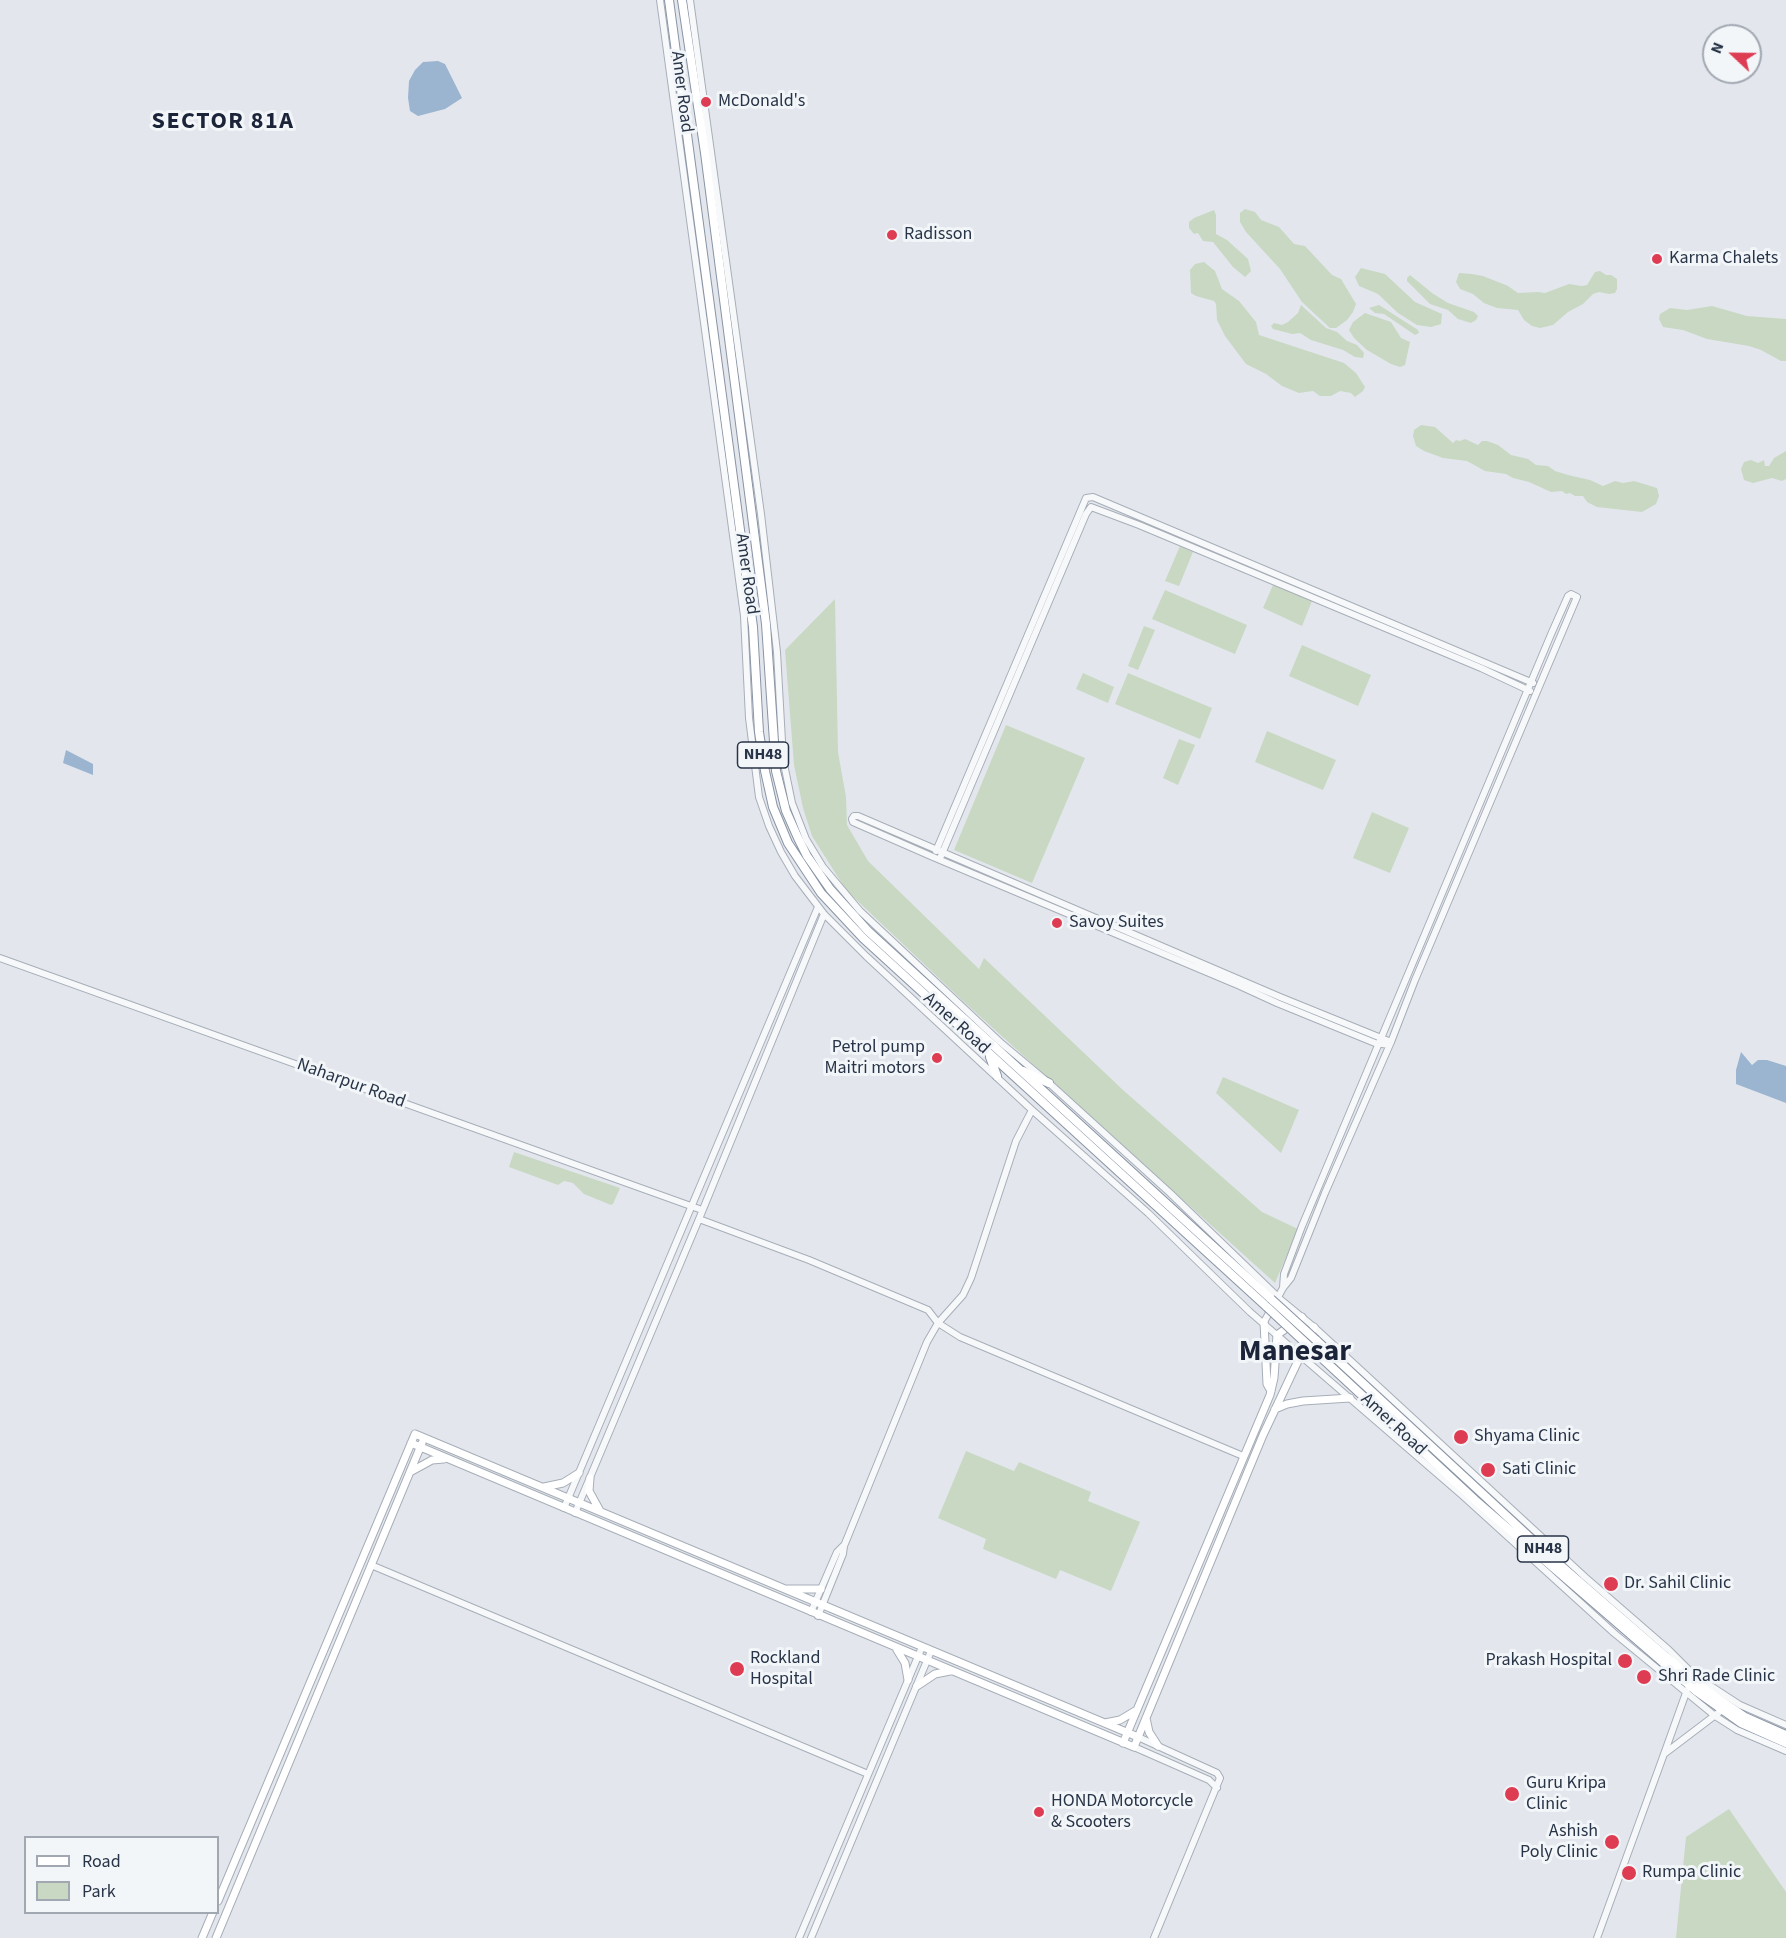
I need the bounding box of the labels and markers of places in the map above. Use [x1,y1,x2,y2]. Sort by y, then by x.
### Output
place label: McDonald's [718,91,805,113]
marker: McDonald's [699,95,713,109]
place label: Radisson [904,224,972,246]
marker: Radisson [885,228,899,242]
place label: Karma Chalets [1669,248,1778,270]
marker: Karma Chalets [1650,252,1664,266]
place label: Savoy Suites [1069,912,1164,934]
marker: Savoy Suites [1050,916,1064,930]
place label: Petrol pump Maitri motors [824,1037,925,1080]
marker: Petrol pump Maitri motors [930,1051,944,1065]
place label: Shyama Clinic [1474,1426,1580,1448]
marker: Shyama Clinic [1452,1428,1470,1446]
place label: Sati Clinic [1502,1459,1576,1481]
marker: Sati Clinic [1479,1461,1497,1479]
place label: Dr. Sahil Clinic [1624,1573,1731,1595]
marker: Dr. Sahil Clinic [1602,1575,1620,1593]
place label: Rockland Hospital [750,1648,820,1690]
place label: Prakash Hospital [1485,1650,1612,1672]
marker: Prakash Hospital [1616,1652,1634,1670]
marker: Rockland Hospital [728,1660,746,1678]
place label: Shri Rade Clinic [1658,1666,1775,1688]
marker: Shri Rade Clinic [1635,1668,1653,1686]
place label: Guru Kripa Clinic [1526,1773,1606,1816]
marker: Guru Kripa Clinic [1503,1785,1521,1803]
place label: HONDA Motorcycle & Scooters [1051,1791,1193,1834]
marker: HONDA Motorcycle & Scooters [1032,1805,1046,1819]
place label: Ashish Poly Clinic [1520,1821,1598,1864]
marker: Ashish Poly Clinic [1603,1833,1621,1851]
place label: Rumpa Clinic [1642,1862,1741,1884]
marker: Rumpa Clinic [1620,1864,1638,1882]

